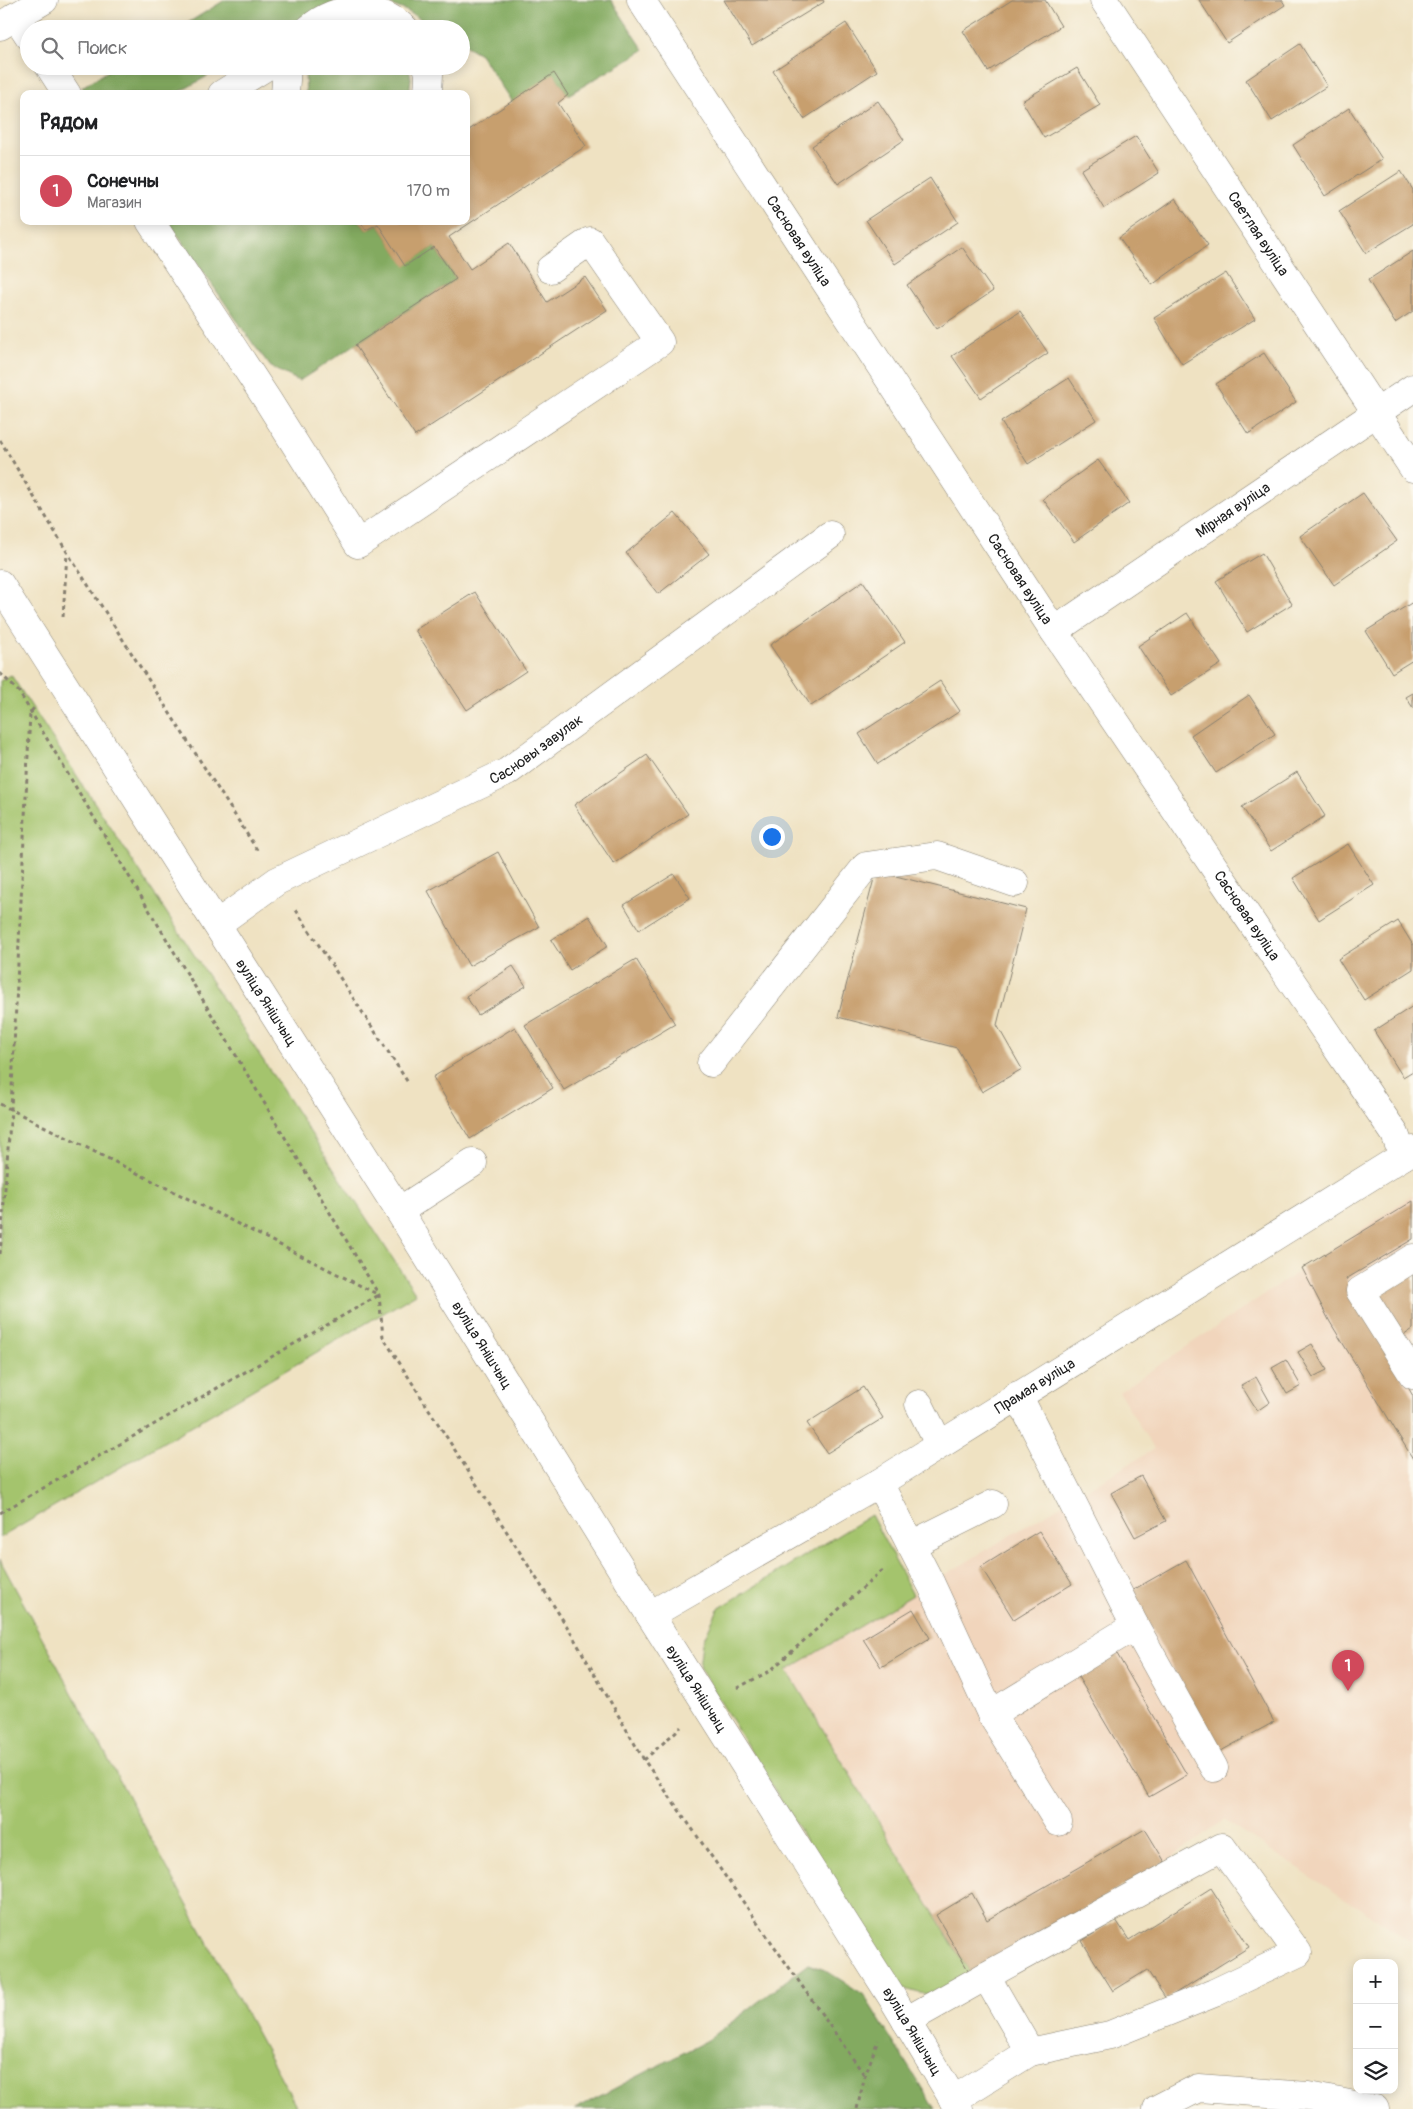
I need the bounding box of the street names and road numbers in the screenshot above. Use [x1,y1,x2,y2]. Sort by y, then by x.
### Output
street label: Светлая вуліца [1223,188,1293,280]
street label: Сасновая вуліца [762,192,835,290]
street label: Мірная вуліца [1192,478,1274,542]
street label: Сасновая вуліца [983,530,1057,628]
street label: Сасновы завулак [486,710,587,789]
street label: Сасновая вуліца [1210,867,1284,964]
street label: вуліца Янішчыц [231,955,301,1050]
street label: вуліца Янішчыц [448,1298,517,1393]
street label: Прамая вуліца [991,1354,1079,1418]
street label: вуліца Янішчыц [662,1641,731,1736]
street label: вуліца Янішчыц [878,1984,946,2079]

